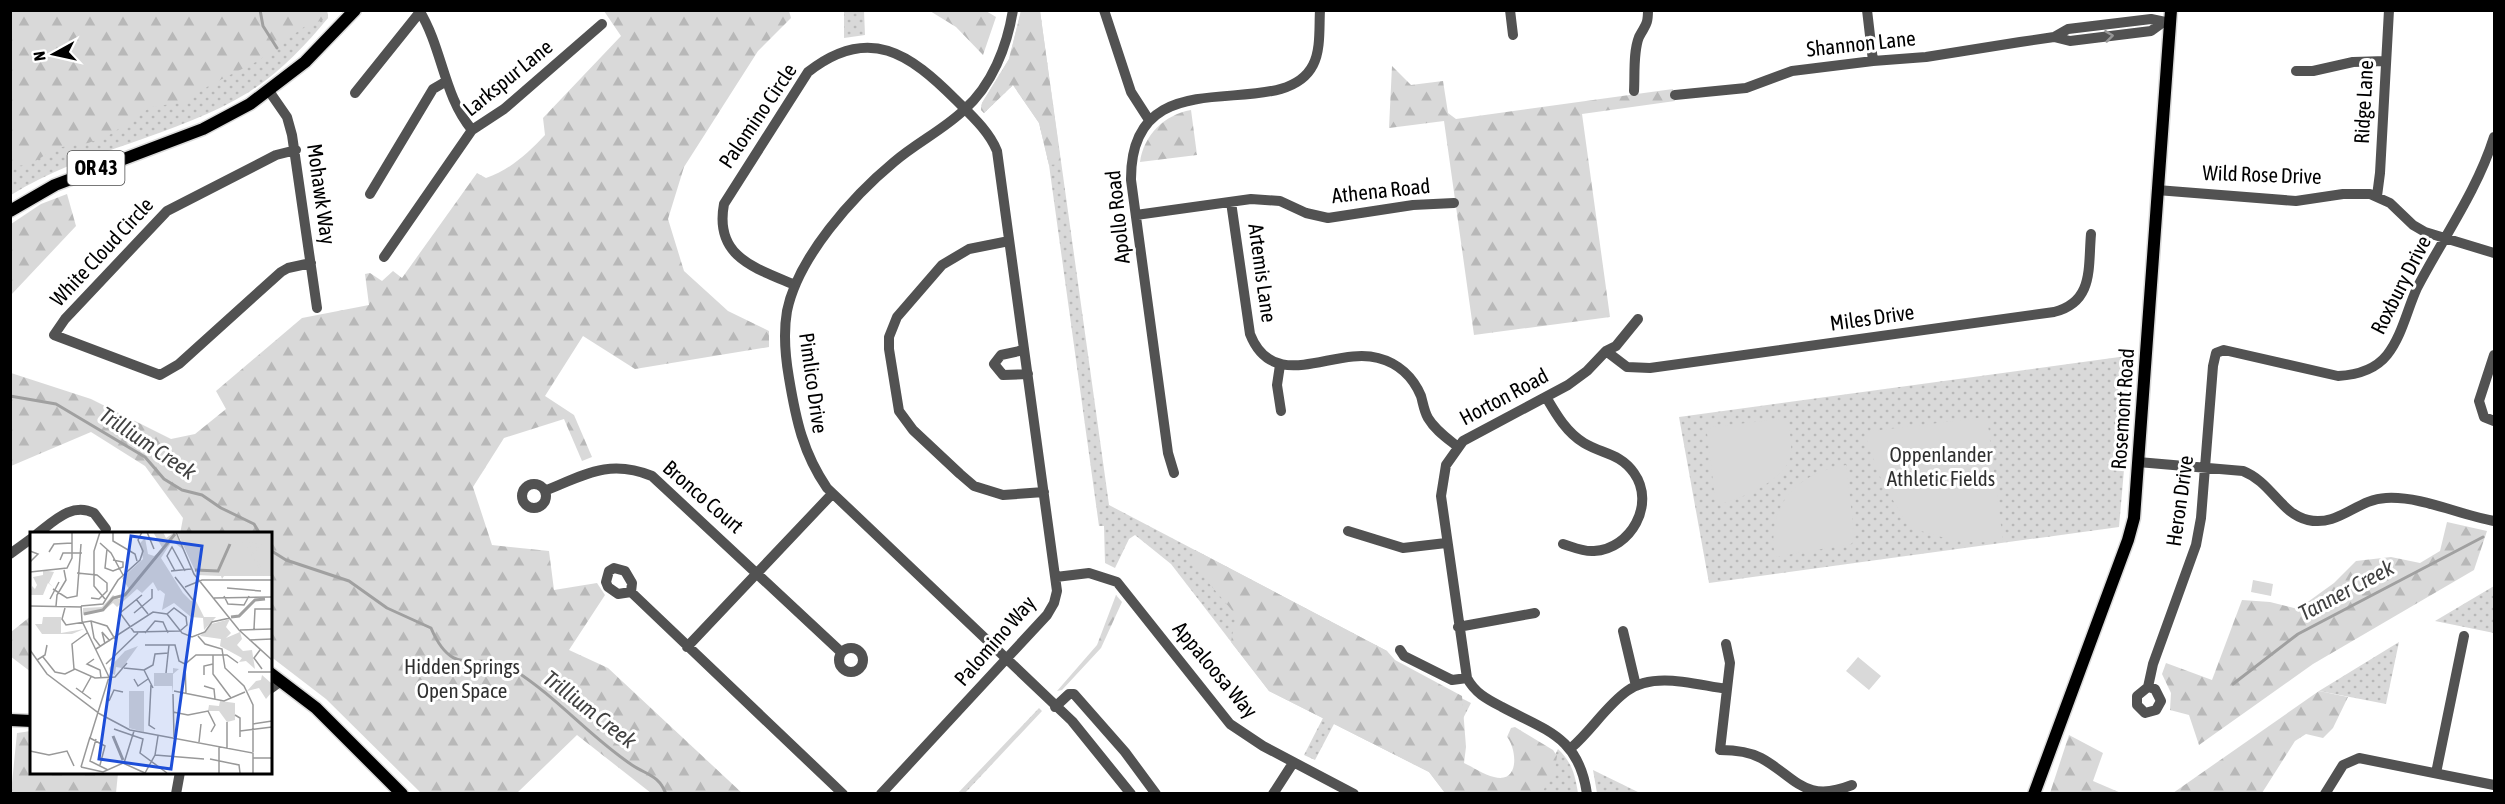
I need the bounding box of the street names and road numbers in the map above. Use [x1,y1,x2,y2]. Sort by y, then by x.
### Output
street label: Shannon Lane [1805,25,1917,61]
street label: Larkspur Lane [458,34,557,120]
street label: Palomino Circle [713,59,801,172]
street label: Ridge Lane [2349,59,2377,144]
street label: Mohawk Way [303,142,341,246]
road number: OR 43 [68,151,124,185]
street label: Wild Rose Drive [2202,160,2322,188]
street label: Apollo Road [1100,169,1134,265]
street label: Athena Road [1330,173,1431,207]
street label: White Cloud Circle [45,192,158,310]
street label: Artemis Lane [1244,222,1282,324]
street label: Roxbury Drive [2365,231,2435,338]
street label: Miles Drive [1828,299,1916,335]
street label: Pimlico Drive [795,331,833,435]
street label: Rosemont Road [2106,347,2138,470]
street label: Horton Road [1455,363,1552,429]
street label: Heron Drive [2161,454,2197,548]
street label: Bronco Court [659,455,749,538]
street label: Palomino Way [949,590,1040,690]
street label: Appaloosa Way [1169,616,1263,723]

